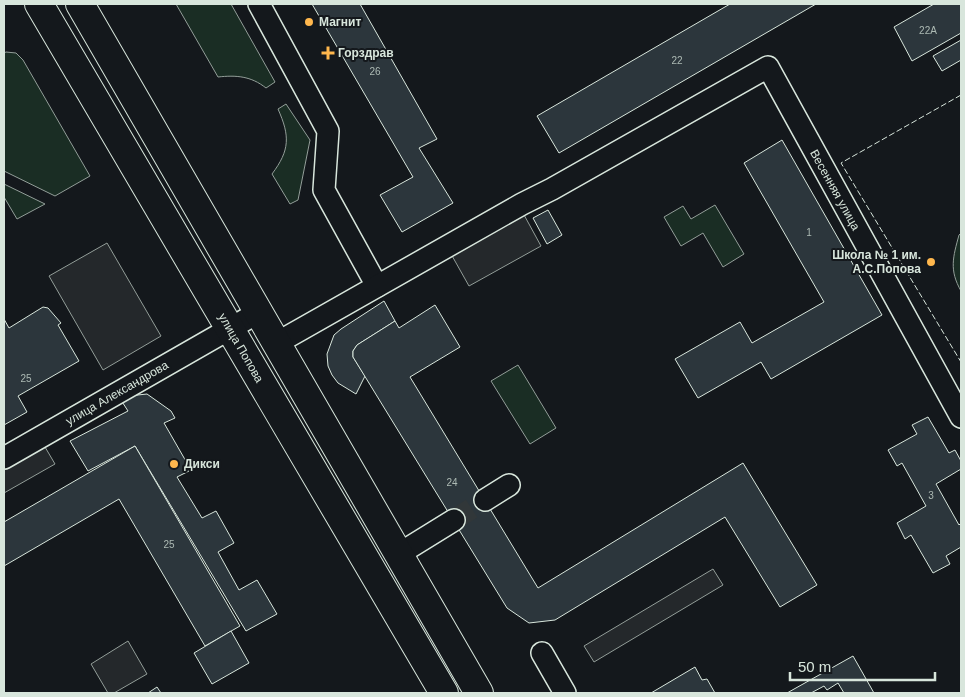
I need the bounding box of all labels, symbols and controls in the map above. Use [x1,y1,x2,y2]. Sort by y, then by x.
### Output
place label: Магнит [319,15,361,29]
marker: Магнит [303,16,315,28]
house number: 22А [919,25,937,36]
place label: Горздрав [338,46,394,60]
marker: Горздрав [322,47,334,59]
house number: 22 [671,55,683,66]
house number: 26 [369,66,381,77]
street label: Весенняя улица [807,147,863,233]
house number: 1 [806,227,812,238]
place label: Школа № 1 им. А.С.Попова [832,248,921,276]
marker: Школа № 1 им. А.С.Попова [925,256,937,268]
street label: улица Попова [216,311,267,385]
street label: улица Александрова [63,358,171,428]
house number: 25 [20,373,32,384]
place label: Дикси [184,457,220,471]
marker: Дикси [168,458,180,470]
house number: 24 [446,477,458,488]
house number: 3 [928,490,934,501]
house number: 25 [163,539,175,550]
scale bar [790,650,935,682]
text: 50 m [798,658,831,675]

